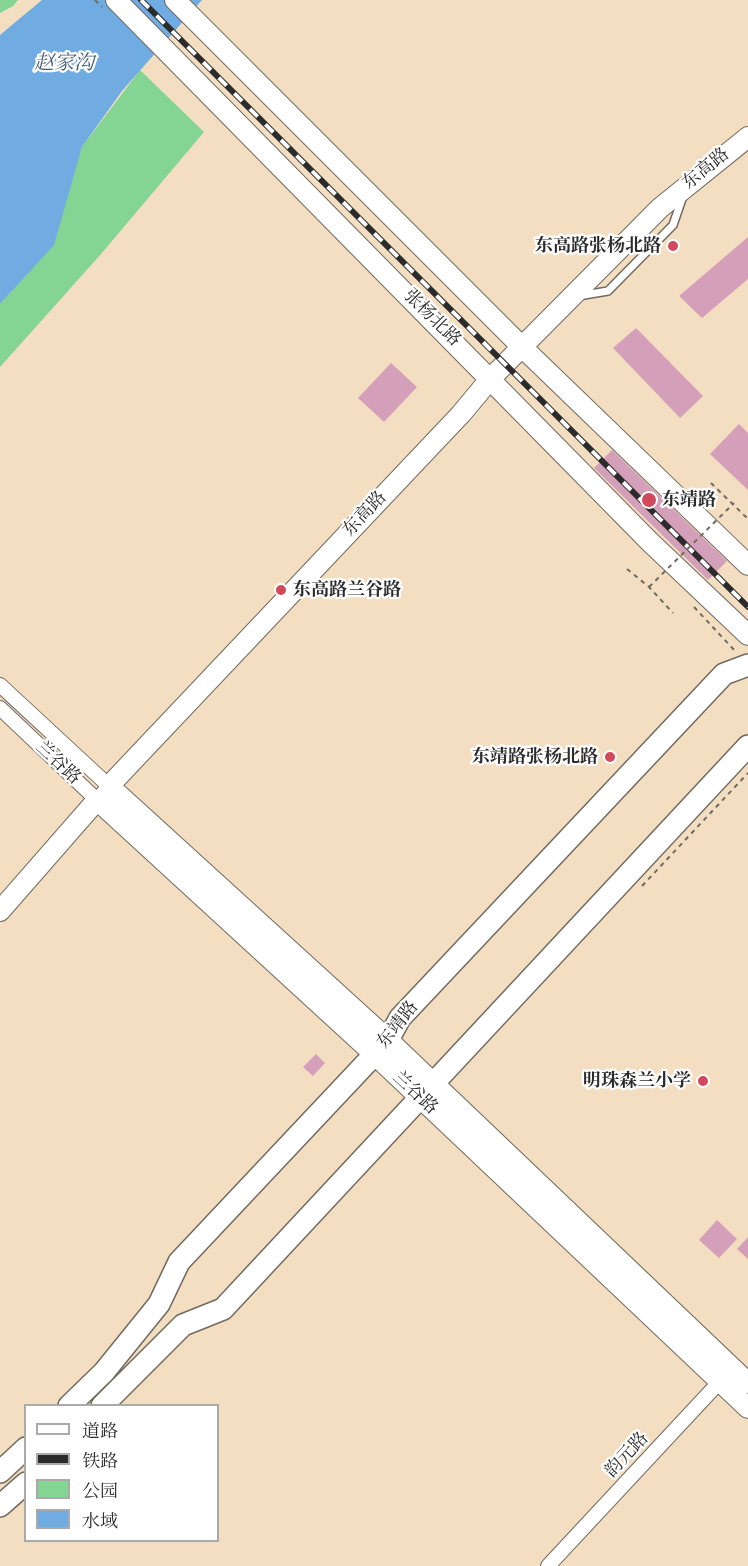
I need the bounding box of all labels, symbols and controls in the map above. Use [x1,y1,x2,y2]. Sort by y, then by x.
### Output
water label: 赵家沟 [34,52,94,76]
street label: 东高路 [678,144,734,194]
place label: 东高路张杨北路 [535,235,661,257]
marker: 东高路张杨北路 [666,239,680,253]
street label: 张杨北路 [399,285,465,351]
street label: 东高路 [339,487,391,541]
place label: 东靖路 [662,489,716,511]
marker: 东靖路 [640,491,658,509]
place label: 东高路兰谷路 [293,579,401,601]
marker: 东高路兰谷路 [274,583,288,597]
street label: 兰谷路 [31,737,85,789]
place label: 东靖路张杨北路 [472,746,598,768]
marker: 东靖路张杨北路 [603,750,617,764]
street label: 东靖路 [373,997,423,1053]
street label: 兰谷路 [388,1067,442,1119]
place label: 明珠森兰小学 [583,1070,691,1092]
marker: 明珠森兰小学 [696,1074,710,1088]
legend [24,1404,219,1542]
text: 道路 [82,1423,118,1441]
street label: 韵元路 [601,1428,653,1482]
text: 铁路 [82,1453,118,1471]
text: 公园 [82,1483,118,1501]
text: 水域 [82,1513,118,1531]

